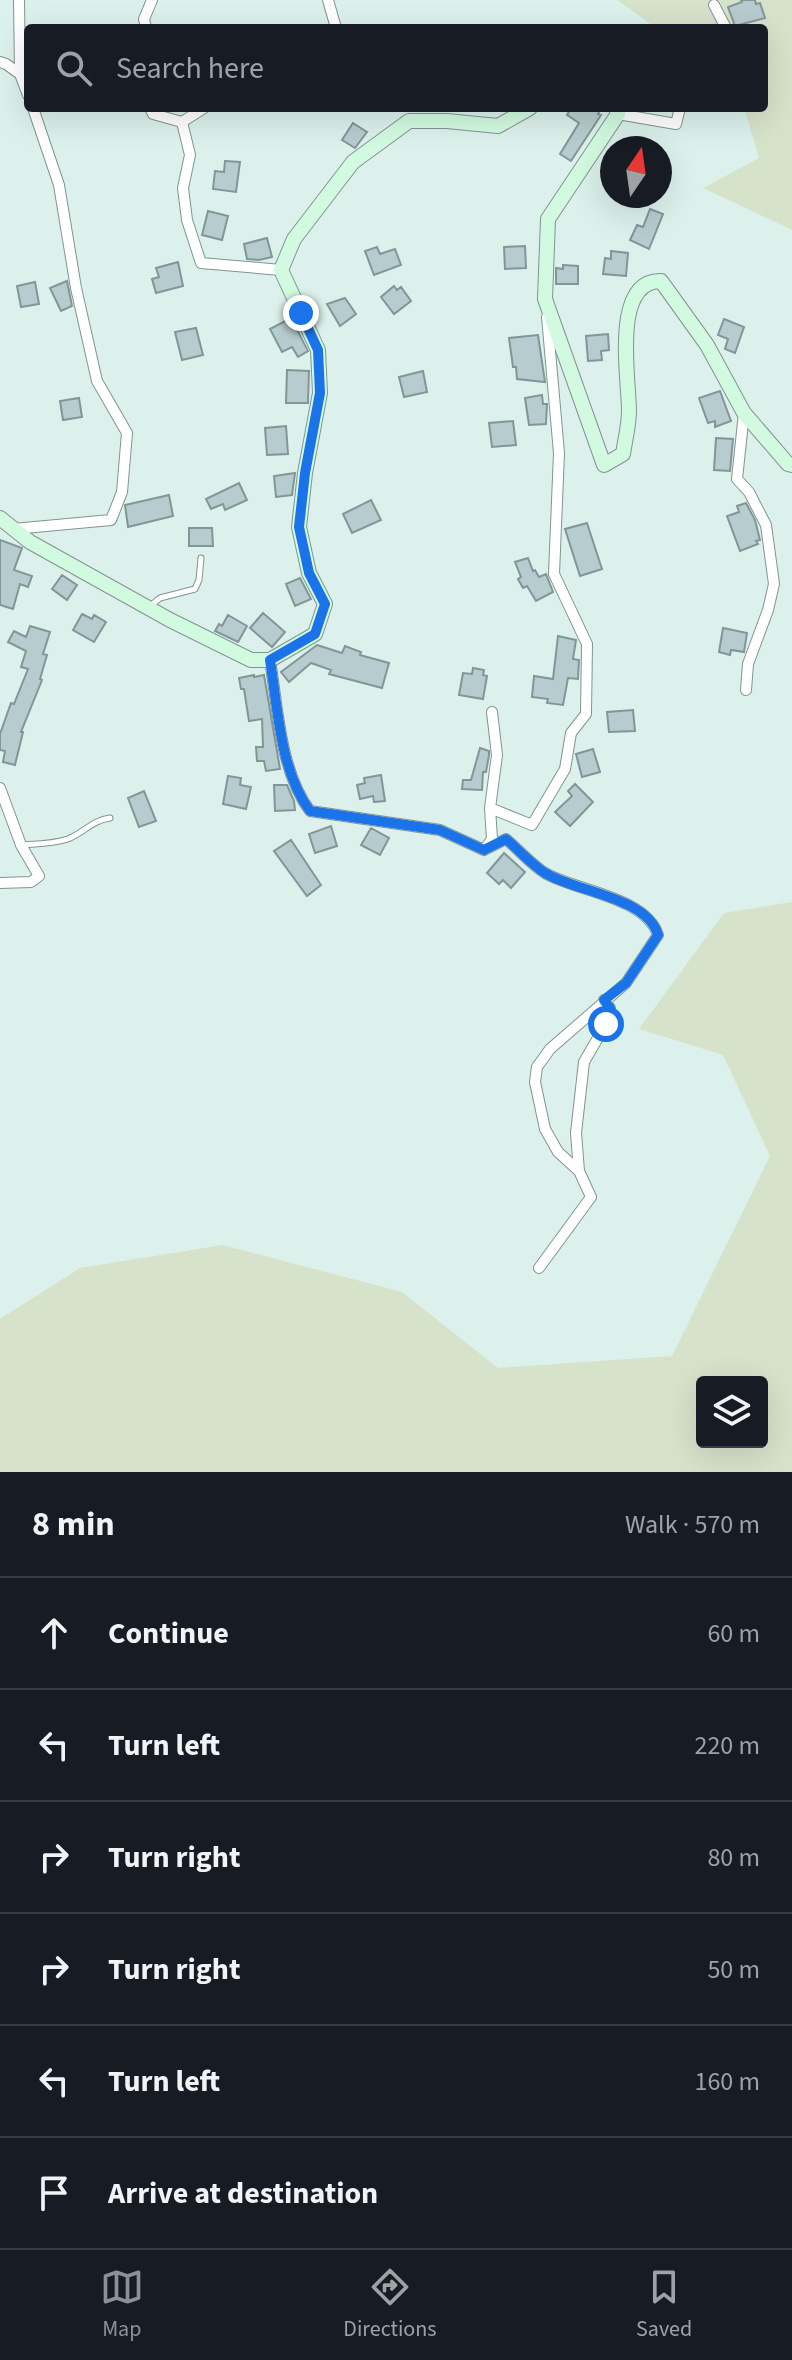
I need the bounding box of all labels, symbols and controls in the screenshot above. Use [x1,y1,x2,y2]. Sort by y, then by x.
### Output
search box [24,24,768,112]
icon: search [52,46,96,90]
text: Search here [116,47,264,90]
north arrow [600,136,672,208]
route end [283,295,319,331]
route start [588,1006,624,1042]
map controls [696,1376,768,1448]
button: layers [696,1376,768,1448]
text: 8 min [32,1500,115,1549]
text: Walk · 570 m [625,1506,760,1543]
icon: ahead [32,1611,76,1655]
text: Continue [108,1612,229,1655]
text: 60 m [707,1615,760,1652]
icon: left [32,1723,76,1767]
text: Turn left [108,1724,220,1767]
text: 220 m [694,1727,760,1764]
icon: right [32,1835,76,1879]
text: Turn right [108,1836,240,1879]
text: 80 m [707,1839,760,1876]
icon: right [32,1947,76,1991]
text: Turn right [108,1948,240,1991]
text: 50 m [707,1951,760,1988]
icon: left [32,2059,76,2103]
text: Turn left [108,2060,220,2103]
text: 160 m [694,2063,760,2100]
icon: arrive [32,2171,76,2215]
text: Arrive at destination [108,2172,378,2215]
tab: Map [100,2265,144,2345]
tab: Directions [343,2265,436,2345]
tab: Saved [636,2265,692,2345]

